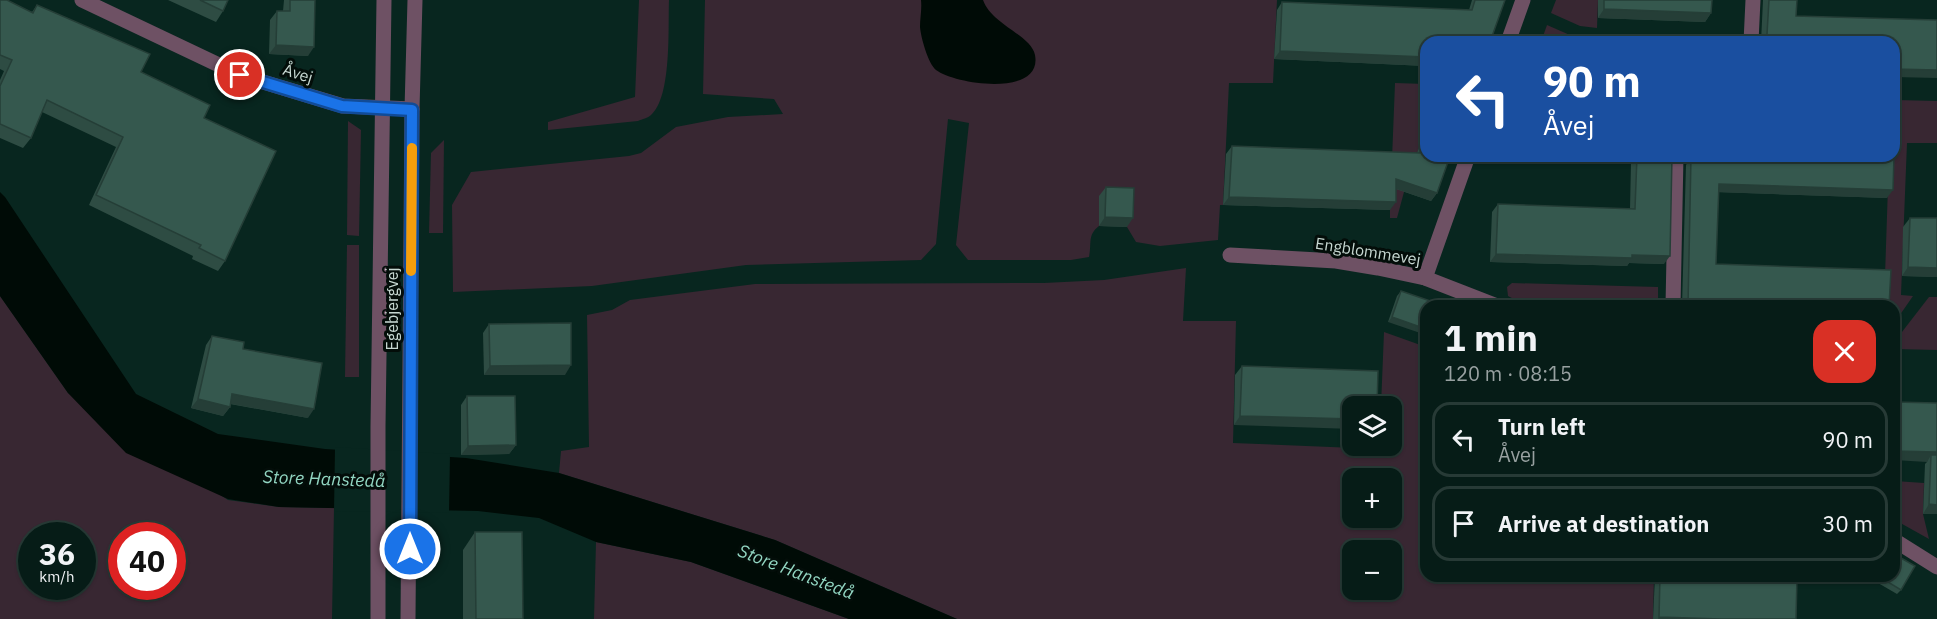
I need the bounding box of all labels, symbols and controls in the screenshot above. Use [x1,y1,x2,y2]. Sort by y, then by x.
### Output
pin [214,49,265,100]
text: 90 m [1543,54,1641,109]
icon: arrive [223,58,256,91]
street label: Åvej [281,58,316,87]
icon: left [1444,60,1522,138]
text: Åvej [1543,107,1594,142]
street label: Engblommevej [1314,233,1422,269]
street label: Egebjergvej [382,268,402,350]
text: 1 min [1444,314,1538,361]
button: close [1813,320,1876,383]
text: 120 m · 08:15 [1444,360,1572,387]
map controls [1342,396,1402,600]
button: layers [1342,396,1402,456]
text: Turn left [1498,412,1586,441]
icon: left [1447,423,1480,456]
text: 90 m [1822,425,1873,454]
text: Åvej [1498,441,1536,468]
water label: Store Hanstedå [262,465,386,492]
button: + [1342,468,1402,528]
icon: arrive [1447,507,1480,540]
text: Arrive at destination [1498,509,1709,538]
text: 30 m [1822,509,1873,538]
position arrow [378,517,442,581]
speed limit sign: 40 [108,522,186,600]
text: 36 [39,534,75,573]
water label: Store Hanstedå [735,539,858,604]
button: − [1342,540,1402,600]
text: km/h [39,567,75,586]

